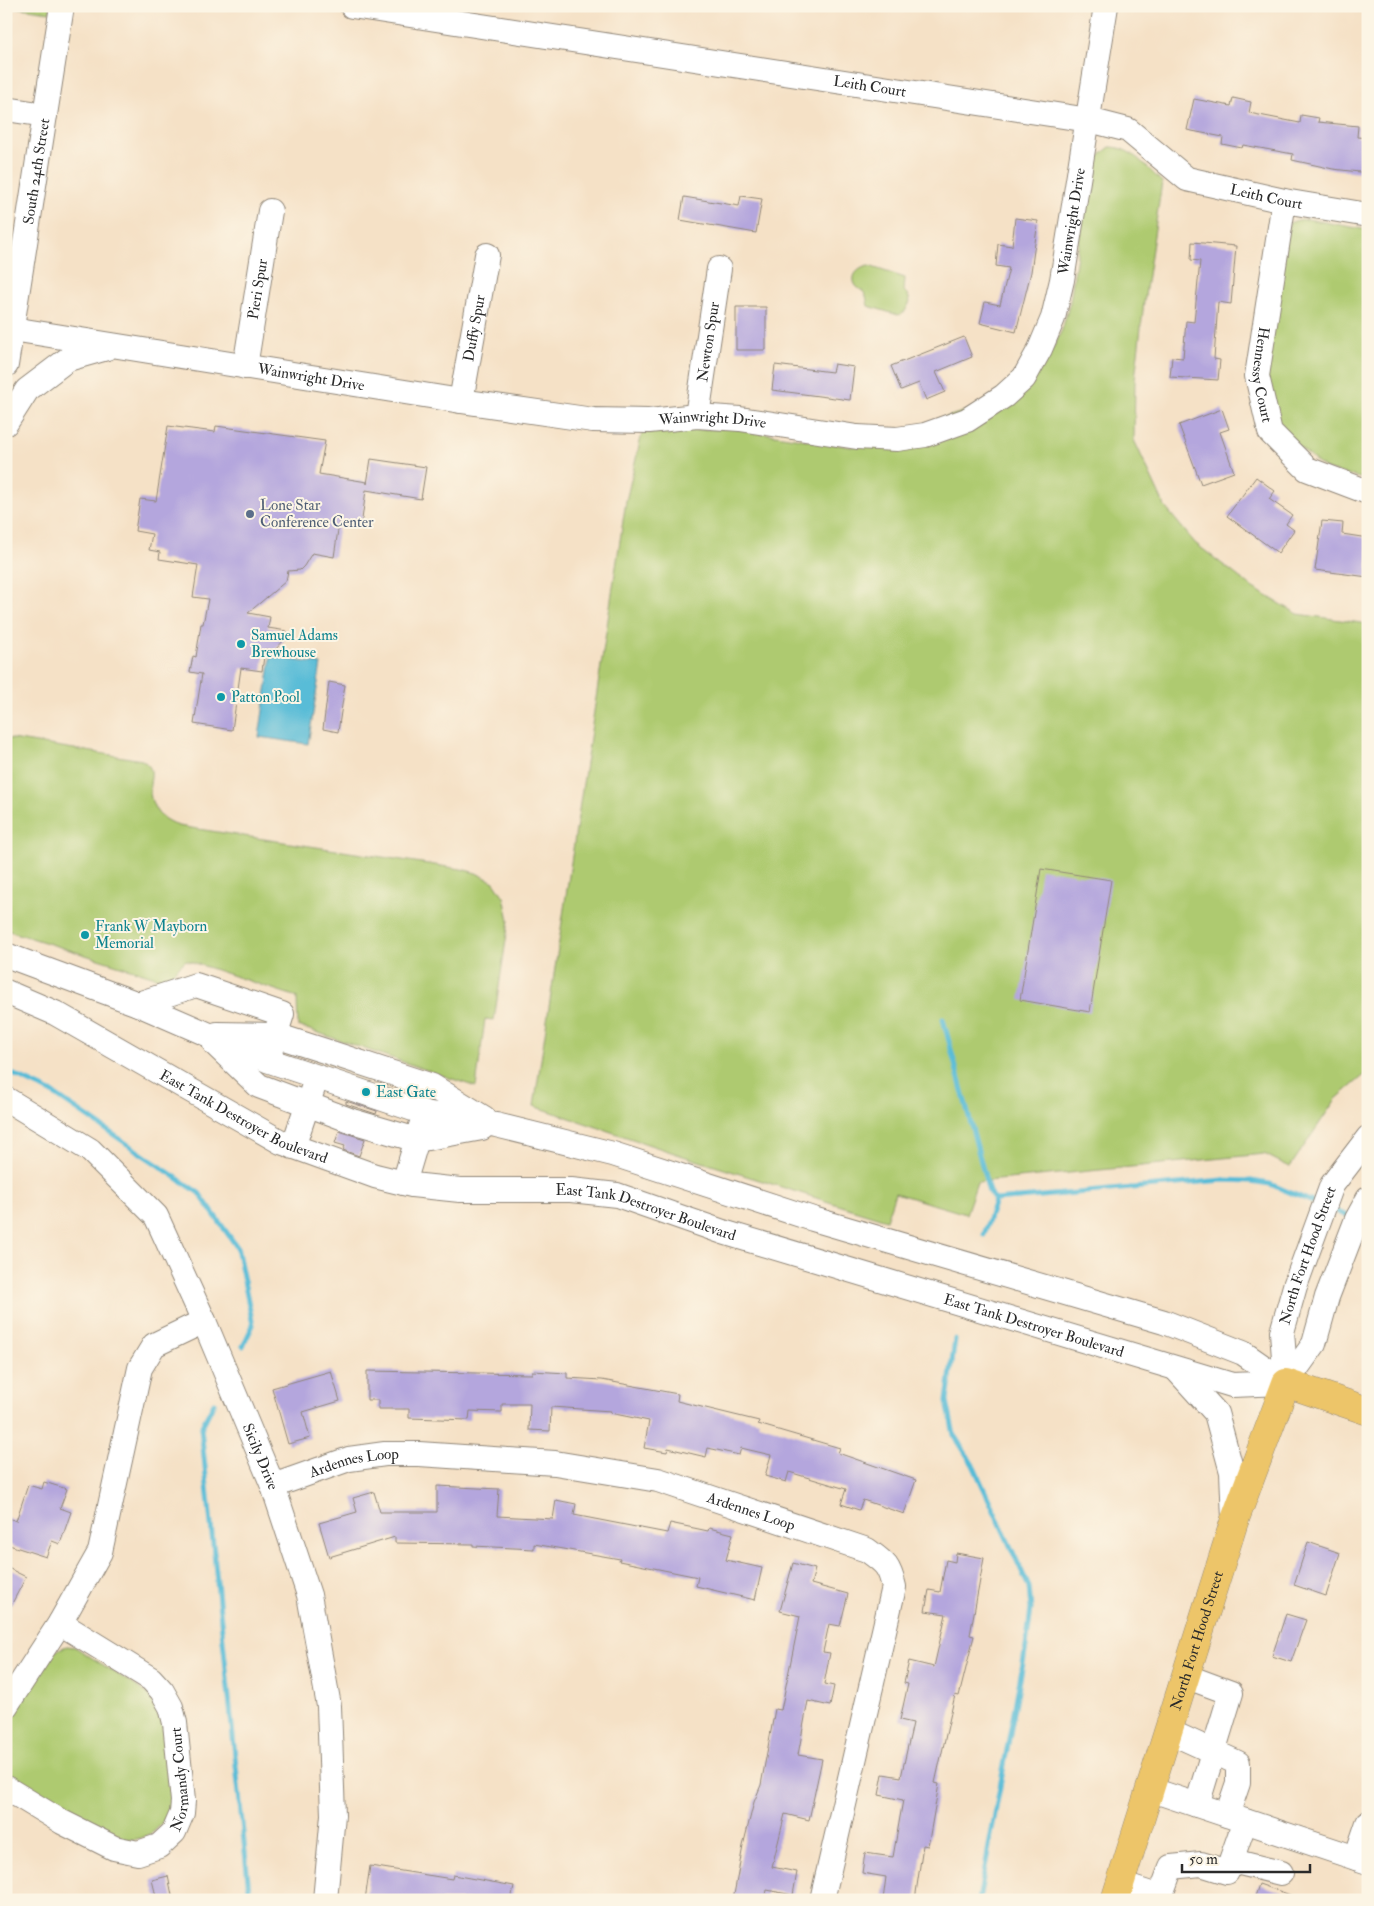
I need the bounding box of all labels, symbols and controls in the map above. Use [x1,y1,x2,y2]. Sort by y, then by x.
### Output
street label: Leith Court [832,71,908,101]
street label: South 24th Street [19,117,54,226]
street label: Wainwright Drive [1053,167,1089,277]
street label: Leith Court [1228,180,1304,213]
street label: Pieri Spur [243,257,272,321]
street label: Duffy Spur [459,293,489,363]
street label: Newton Spur [693,300,724,383]
street label: Hennessy Court [1247,326,1277,424]
street label: Wainwright Drive [255,359,366,395]
street label: Wainwright Drive [657,406,768,432]
place label: Lone Star Conference Center [260,496,374,532]
marker: Lone Star Conference Center [244,508,256,520]
place label: Samuel Adams Brewhouse [251,626,338,662]
marker: Samuel Adams Brewhouse [235,638,247,650]
place label: Patton Pool [231,688,300,707]
marker: Patton Pool [215,691,227,703]
place label: Frank W Mayborn Memorial [95,917,208,953]
marker: Frank W Mayborn Memorial [79,929,91,941]
street label: East Tank Destroyer Boulevard [156,1065,331,1168]
place label: East Gate [376,1083,436,1102]
marker: East Gate [360,1086,372,1098]
street label: East Tank Destroyer Boulevard [556,1181,739,1245]
street label: North Fort Hood Street [1275,1183,1340,1327]
street label: East Tank Destroyer Boulevard [942,1289,1127,1362]
street label: Sicily Drive [238,1421,283,1492]
street label: Ardennes Loop [306,1445,399,1482]
street label: Ardennes Loop [704,1487,798,1536]
street label: North Fort Hood Street [1166,1568,1228,1713]
street label: Normandy Court [166,1726,193,1834]
scale bar [1182,1841,1309,1873]
text: 50 m [1189,1850,1218,1869]

